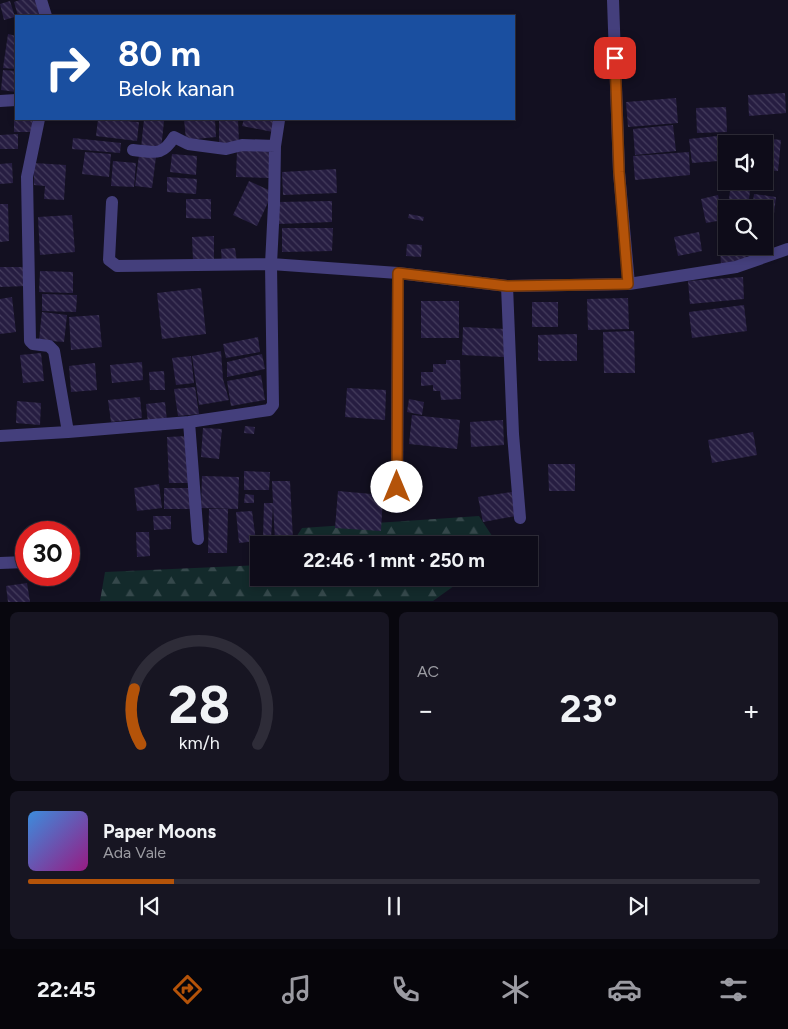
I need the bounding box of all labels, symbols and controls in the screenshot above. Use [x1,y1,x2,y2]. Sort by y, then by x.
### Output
text: 80 m [118,33,201,75]
icon: right [35,35,100,100]
pin [594,37,636,79]
icon: arrive [601,44,629,72]
text: Belok kanan [118,75,235,102]
map controls [718,135,773,255]
button: sound [718,135,773,190]
button: search [718,200,773,255]
position arrow [370,460,422,512]
speed limit sign: 30 [15,521,80,586]
text: 22:46 · 1 mnt · 250 m [303,549,485,572]
text: AC [417,662,439,681]
text: 28 [169,674,230,736]
text: 23° [560,686,617,732]
text: − [417,693,434,727]
text: + [743,693,760,727]
text: km/h [179,732,220,753]
text: Paper Moons [103,820,216,843]
text: Ada Vale [103,843,166,862]
icon: previous [136,892,164,920]
icon: pause [380,892,408,920]
icon: next [624,892,652,920]
icon: directions [170,972,205,1007]
icon: music [279,972,314,1007]
icon: phone [388,972,423,1007]
icon: climate [498,972,533,1007]
icon: car [607,972,642,1007]
icon: filters [716,972,751,1007]
text: 22:45 [37,976,96,1003]

